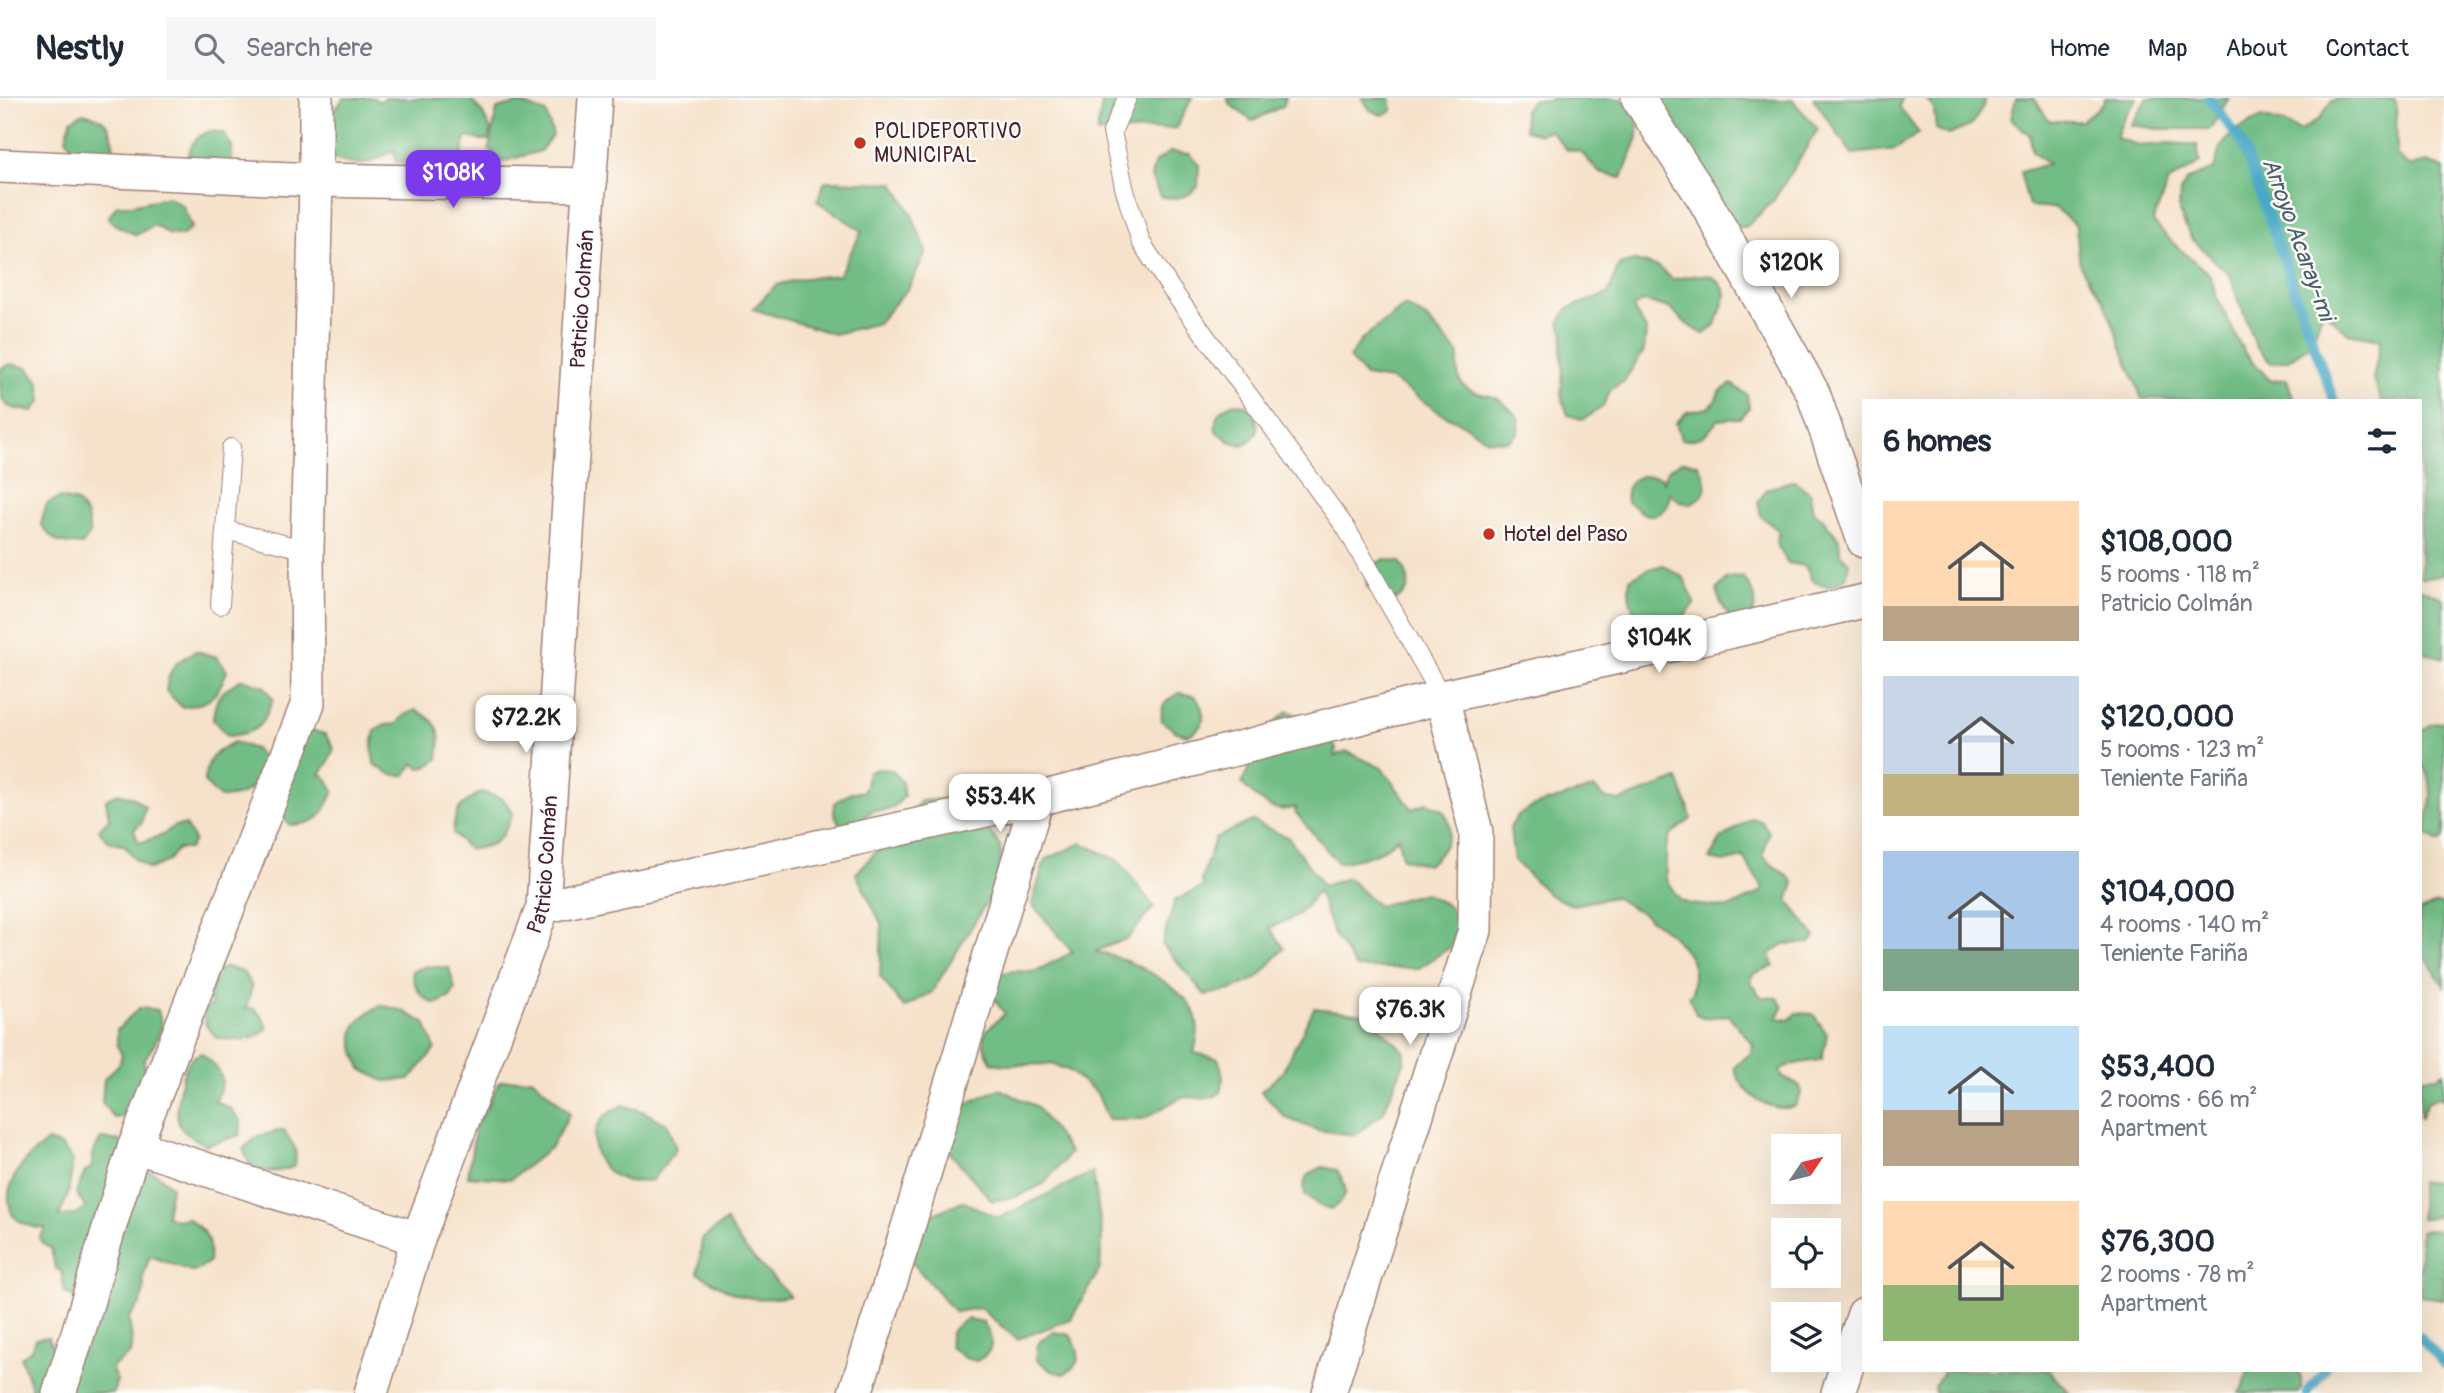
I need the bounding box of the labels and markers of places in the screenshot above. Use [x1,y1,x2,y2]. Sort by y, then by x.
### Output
place label: POLIDEPORTIVO MUNICIPAL [874,118,1021,169]
marker: POLIDEPORTIVO MUNICIPAL [852,135,868,151]
pin: $108K [404,150,502,210]
pin: $120K [1742,240,1840,300]
place label: Hotel del Paso [1503,521,1628,548]
marker: Hotel del Paso [1481,526,1497,542]
pin: $104K [1610,616,1708,675]
pin: $72.2K [469,696,583,755]
pin: $53.4K [943,774,1057,834]
pin: $76.3K [1353,988,1467,1047]

